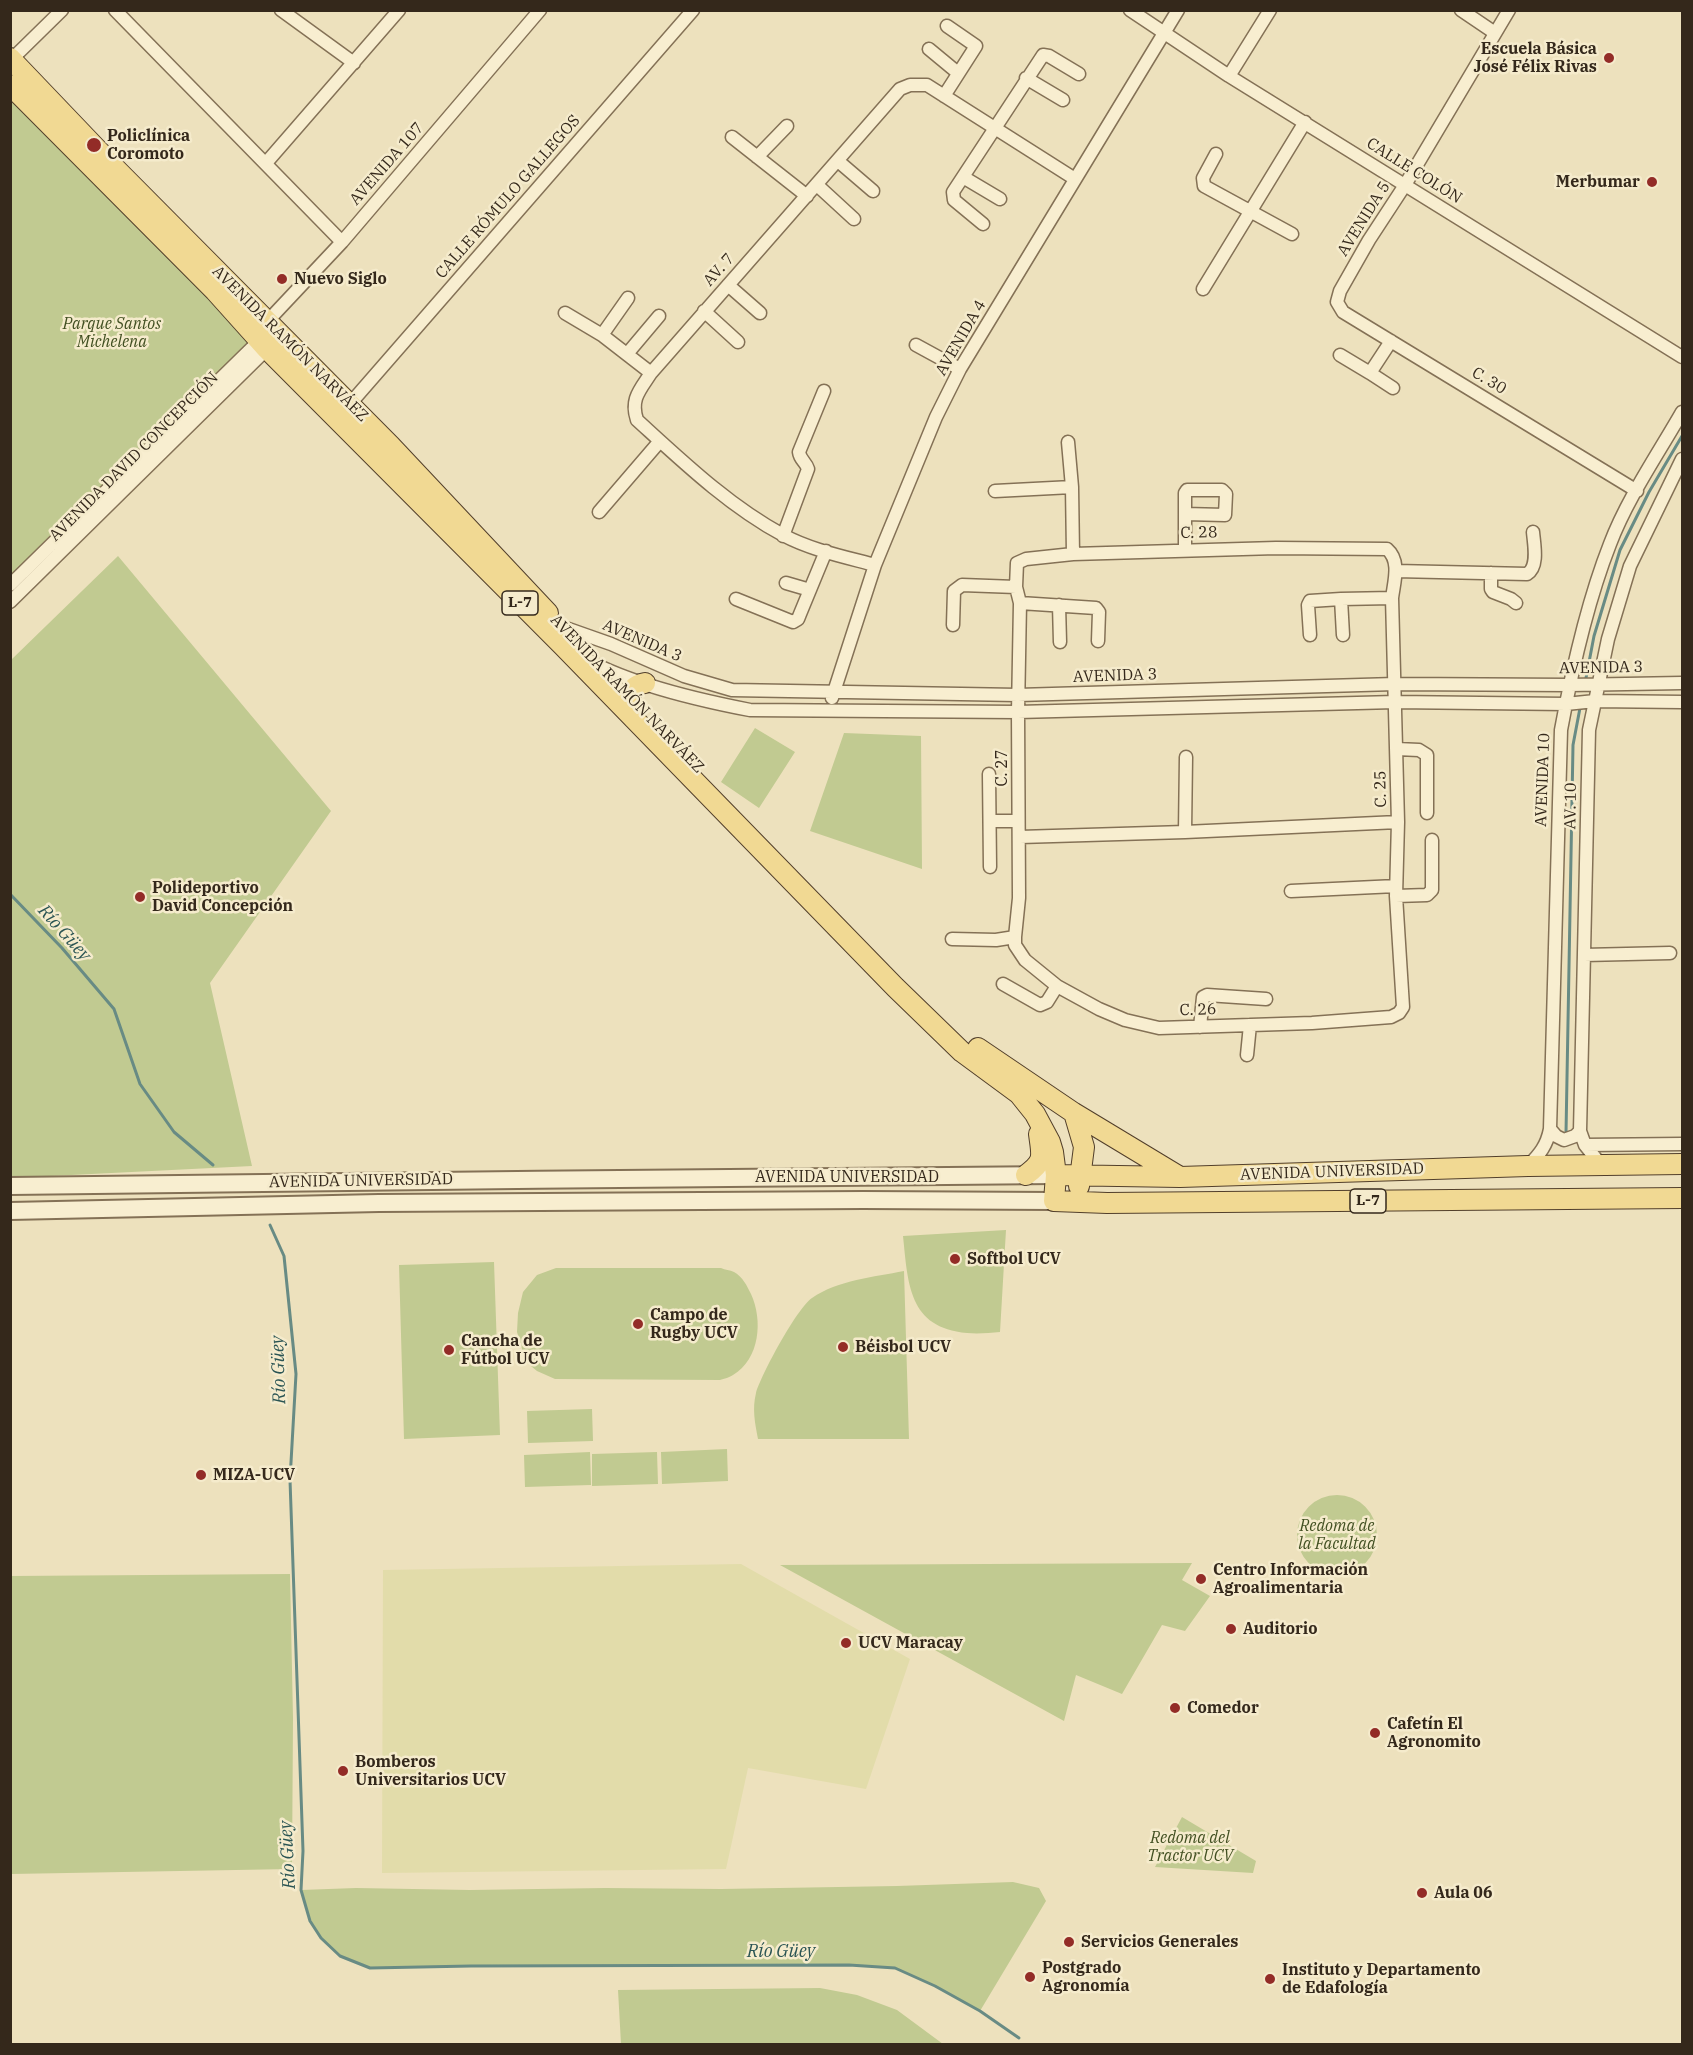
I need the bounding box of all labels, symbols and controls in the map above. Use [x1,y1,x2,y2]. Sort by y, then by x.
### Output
place label: Escuela Básica José Félix Rivas [1473,39,1597,77]
marker: Escuela Básica José Félix Rivas [1602,51,1616,65]
street label: CALLE RÓMULO GALLEGOS [432,111,584,283]
street label: AVENIDA 107 [346,119,428,209]
place label: Policlínica Coromoto [107,126,190,164]
street label: CALLE COLÓN [1363,134,1465,208]
marker: Policlínica Coromoto [85,136,103,154]
place label: Merbumar [1556,172,1640,192]
marker: Merbumar [1645,175,1659,189]
street label: AVENIDA 5 [1334,178,1394,260]
street label: AV. 7 [699,250,739,290]
street label: AVENIDA RAMÓN NARVÁEZ [208,262,372,426]
place label: Nuevo Siglo [294,269,387,289]
marker: Nuevo Siglo [275,272,289,286]
street label: AVENIDA 4 [932,297,990,379]
park label: Parque Santos Michelena [63,314,161,352]
street label: C. 30 [1468,363,1510,399]
street label: AVENIDA DAVID CONCEPCIÓN [45,368,223,546]
street label: C. 28 [1180,523,1218,543]
road number: L-7 [502,591,538,615]
street label: AVENIDA RAMÓN NARVÁEZ [546,611,708,777]
street label: AVENIDA 3 [599,616,685,666]
street label: AVENIDA 3 [1559,658,1643,678]
street label: AVENIDA 3 [1073,665,1157,687]
street label: AVENIDA 10 [1532,733,1554,827]
street label: C. 27 [992,750,1012,786]
street label: C. 25 [1371,770,1391,808]
street label: AV. 10 [1561,782,1581,830]
place label: Polideportivo David Concepción [152,878,293,916]
marker: Polideportivo David Concepción [133,890,147,904]
water label: Río Güey [33,901,95,965]
street label: C. 26 [1179,1000,1217,1020]
street label: AVENIDA UNIVERSIDAD [1240,1159,1424,1185]
street label: AVENIDA UNIVERSIDAD [755,1167,939,1187]
street label: AVENIDA UNIVERSIDAD [269,1170,453,1192]
road number: L-7 [1350,1189,1386,1213]
place label: Softbol UCV [967,1249,1061,1269]
marker: Softbol UCV [948,1252,962,1266]
place label: Campo de Rugby UCV [650,1305,738,1343]
marker: Campo de Rugby UCV [631,1317,645,1331]
place label: Cancha de Fútbol UCV [461,1331,550,1369]
water label: Río Güey [267,1336,291,1404]
place label: Béisbol UCV [855,1337,951,1357]
marker: Béisbol UCV [836,1340,850,1354]
marker: Cancha de Fútbol UCV [442,1343,456,1357]
place label: MIZA-UCV [213,1465,295,1485]
marker: MIZA-UCV [194,1468,208,1482]
park label: Redoma de la Facultad [1298,1516,1376,1554]
place label: Centro Información Agroalimentaria [1213,1560,1368,1598]
marker: Centro Información Agroalimentaria [1194,1572,1208,1586]
place label: Auditorio [1243,1619,1318,1639]
marker: Auditorio [1224,1622,1238,1636]
place label: UCV Maracay [858,1633,963,1653]
marker: UCV Maracay [839,1636,853,1650]
place label: Comedor [1187,1698,1259,1718]
marker: Comedor [1168,1701,1182,1715]
place label: Cafetín El Agronomito [1387,1714,1481,1752]
marker: Cafetín El Agronomito [1368,1726,1382,1740]
place label: Bomberos Universitarios UCV [355,1752,506,1790]
marker: Bomberos Universitarios UCV [336,1764,350,1778]
water label: Río Güey [275,1821,301,1889]
park label: Redoma del Tractor UCV [1147,1828,1233,1866]
place label: Aula 06 [1434,1883,1492,1903]
marker: Aula 06 [1415,1886,1429,1900]
place label: Servicios Generales [1081,1932,1238,1952]
marker: Servicios Generales [1062,1935,1076,1949]
water label: Río Güey [747,1941,815,1963]
place label: Postgrado Agronomía [1042,1958,1130,1996]
place label: Instituto y Departamento de Edafología [1282,1960,1481,1998]
marker: Postgrado Agronomía [1023,1970,1037,1984]
marker: Instituto y Departamento de Edafología [1263,1972,1277,1986]

